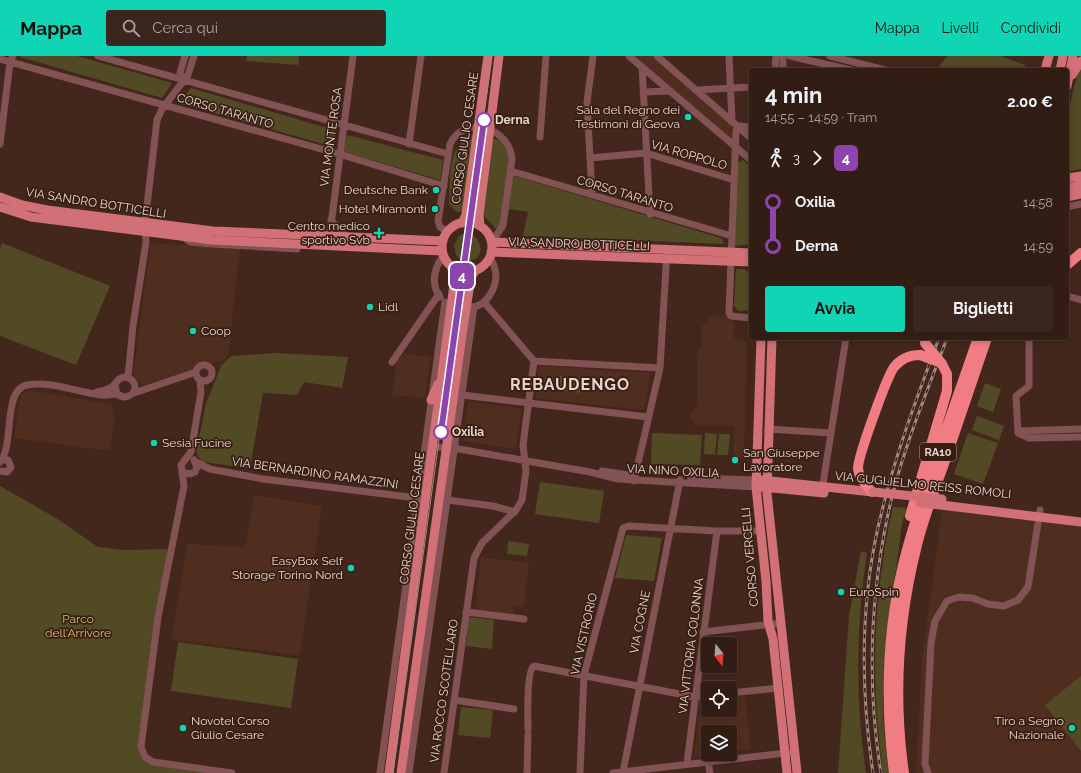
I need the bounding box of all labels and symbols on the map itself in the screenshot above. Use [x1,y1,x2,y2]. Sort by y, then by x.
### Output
street label: CORSO GIULIO CESARE [449,71,481,205]
street label: VIA MONTE ROSA [317,86,345,188]
street label: CORSO TARANTO [175,91,275,131]
place label: Sala del Regno dei Testimoni di Geova [575,103,680,131]
marker: Derna [476,112,492,128]
marker: Sala del Regno dei Testimoni di Geova [683,112,693,122]
place label: Derna [495,113,530,127]
street label: VIA ROPPOLO [649,137,729,173]
street label: CORSO TARANTO [575,173,675,215]
place label: Deutsche Bank [344,183,429,197]
street label: VIA SANDRO BOTTICELLI [25,185,167,221]
marker: Deutsche Bank [431,185,441,195]
place label: Hotel Miramonti [339,202,427,216]
marker: Hotel Miramonti [430,204,440,214]
place label: Centro medico sportivo Svb [288,219,370,247]
marker: Centro medico sportivo Svb [373,227,385,239]
street label: VIA SANDRO BOTTICELLI [508,235,650,253]
line badge: 4 [449,263,475,289]
place label: Lidl [378,300,399,314]
marker: Lidl [365,302,375,312]
place label: Coop [201,324,231,338]
marker: Coop [188,326,198,336]
district label: REBAUDENGO [510,375,630,394]
marker: Oxilia [433,424,449,440]
place label: Oxilia [452,425,484,439]
place label: Sesia Fucine [162,436,231,450]
marker: Sesia Fucine [149,438,159,448]
road number: RA10 [920,443,956,461]
place label: San Giuseppe Lavoratore [743,446,820,474]
street label: CORSO GIULIO CESARE [397,451,427,585]
street label: VIA BERNARDINO RAMAZZINI [231,454,399,492]
marker: San Giuseppe Lavoratore [730,455,740,465]
street label: VIA NINO OXILIA [626,462,720,480]
street label: VIA GUGLIELMO REISS ROMOLI [834,469,1012,501]
street label: CORSO VERCELLI [739,507,761,607]
place label: EasyBox Self Storage Torino Nord [232,554,344,582]
marker: EasyBox Self Storage Torino Nord [346,563,356,573]
street label: VIA VITTORIA COLONNA [676,577,706,715]
place label: EuroSpin [849,585,899,599]
marker: EuroSpin [836,587,846,597]
street label: VIA COGNE [627,589,653,655]
street label: VIA VISTRORIO [568,592,600,676]
park label: Parco dell'Arrivore [45,612,111,640]
street label: VIA ROCCO SCOTELLARO [427,618,461,764]
north arrow [701,637,737,673]
place label: Novotel Corso Giulio Cesare [191,714,270,742]
place label: Tiro a Segno Nazionale [994,714,1064,742]
marker: Novotel Corso Giulio Cesare [178,723,188,733]
marker: Tiro a Segno Nazionale [1067,723,1077,733]

